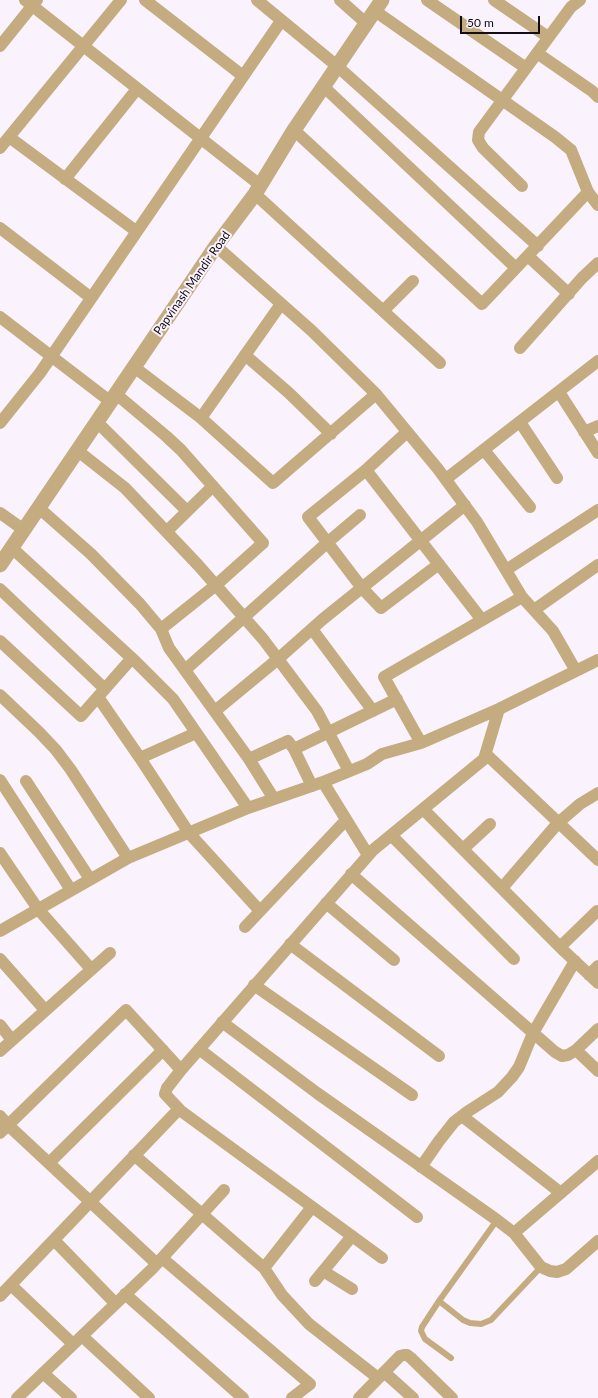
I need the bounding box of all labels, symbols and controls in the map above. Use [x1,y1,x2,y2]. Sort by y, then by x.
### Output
scale bar [462,8,542,34]
text: 50 m [467,15,494,30]
street label: Papvinash Mandir Road [151,228,233,338]

